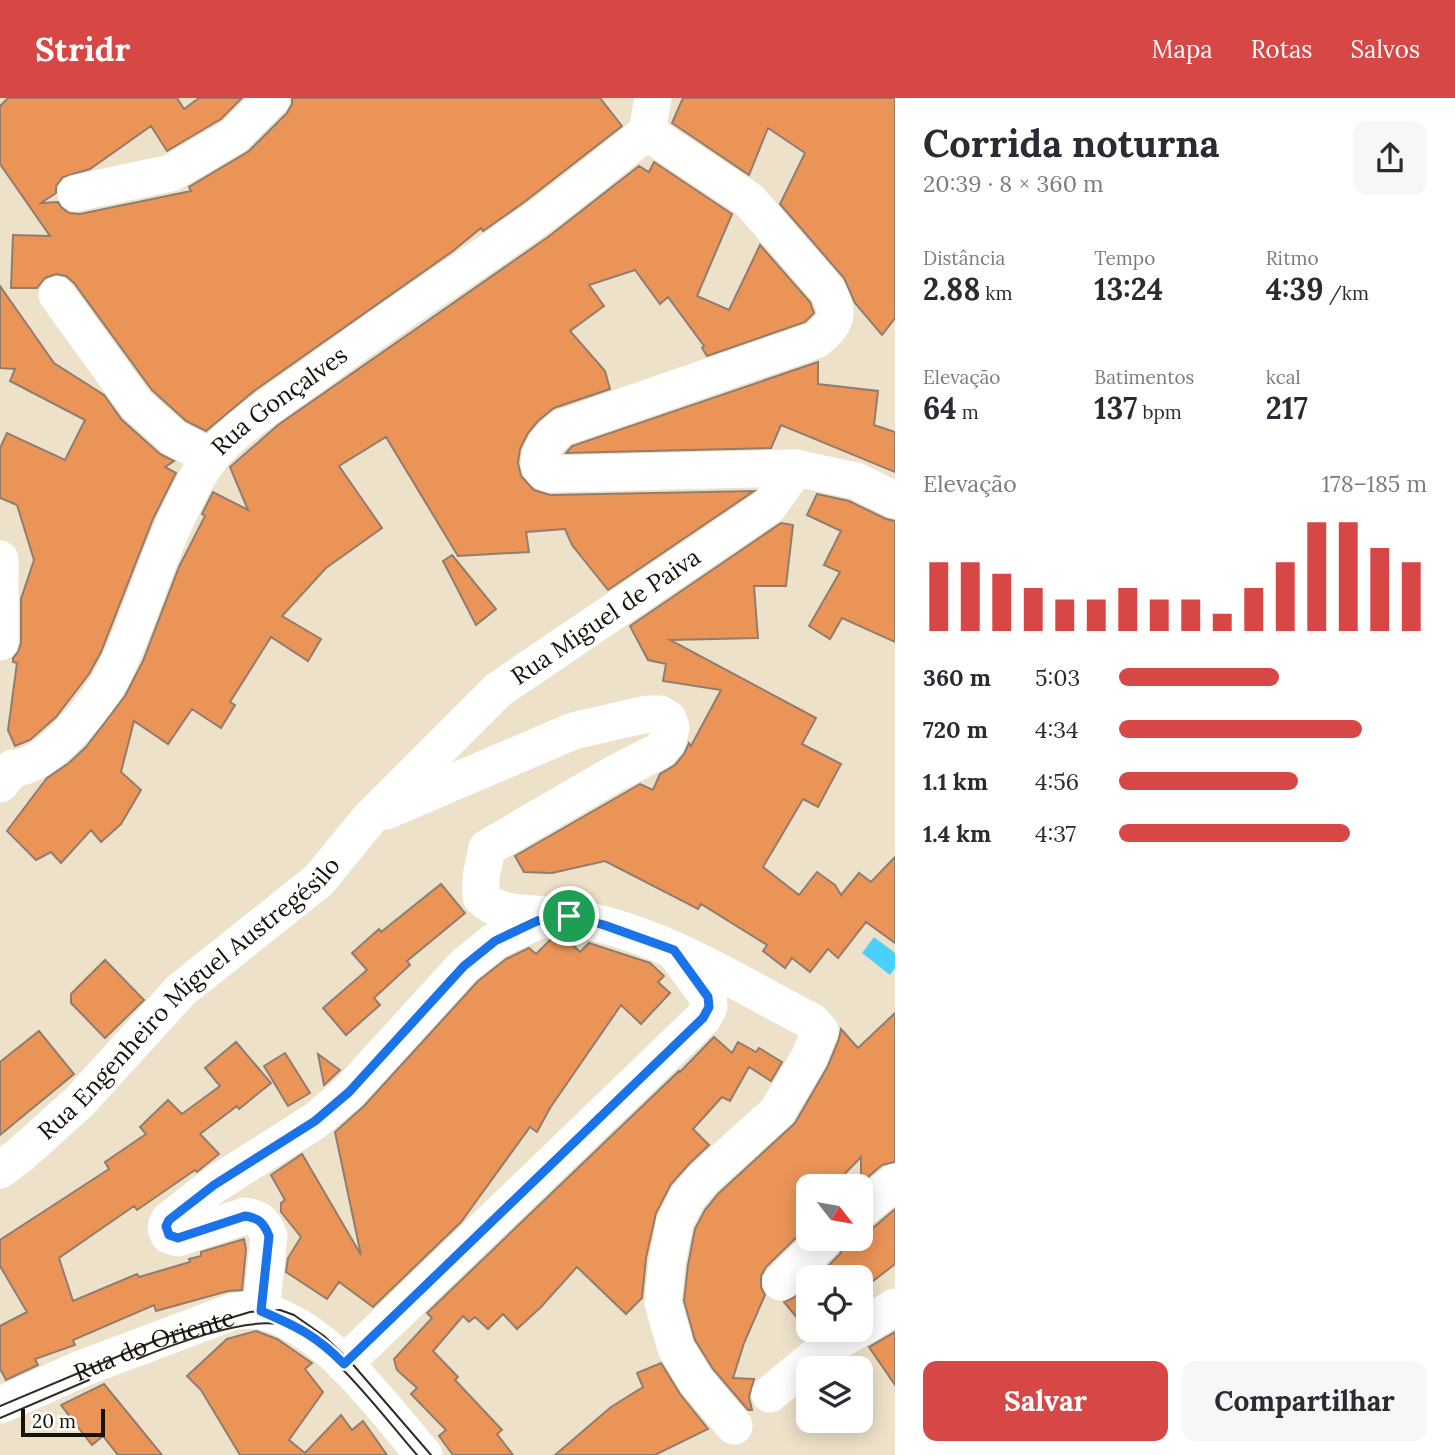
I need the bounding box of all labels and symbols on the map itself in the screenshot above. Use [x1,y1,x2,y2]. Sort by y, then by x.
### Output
street label: Rua Gonçalves [204,339,353,462]
street label: Rua Miguel de Paiva [505,541,706,691]
street label: Rua Engenheiro Miguel Austregésilo [31,850,347,1146]
pin [539,886,599,946]
north arrow [796,1174,873,1251]
street label: Rua do Oriente [69,1302,238,1388]
scale bar [21,1406,105,1438]

